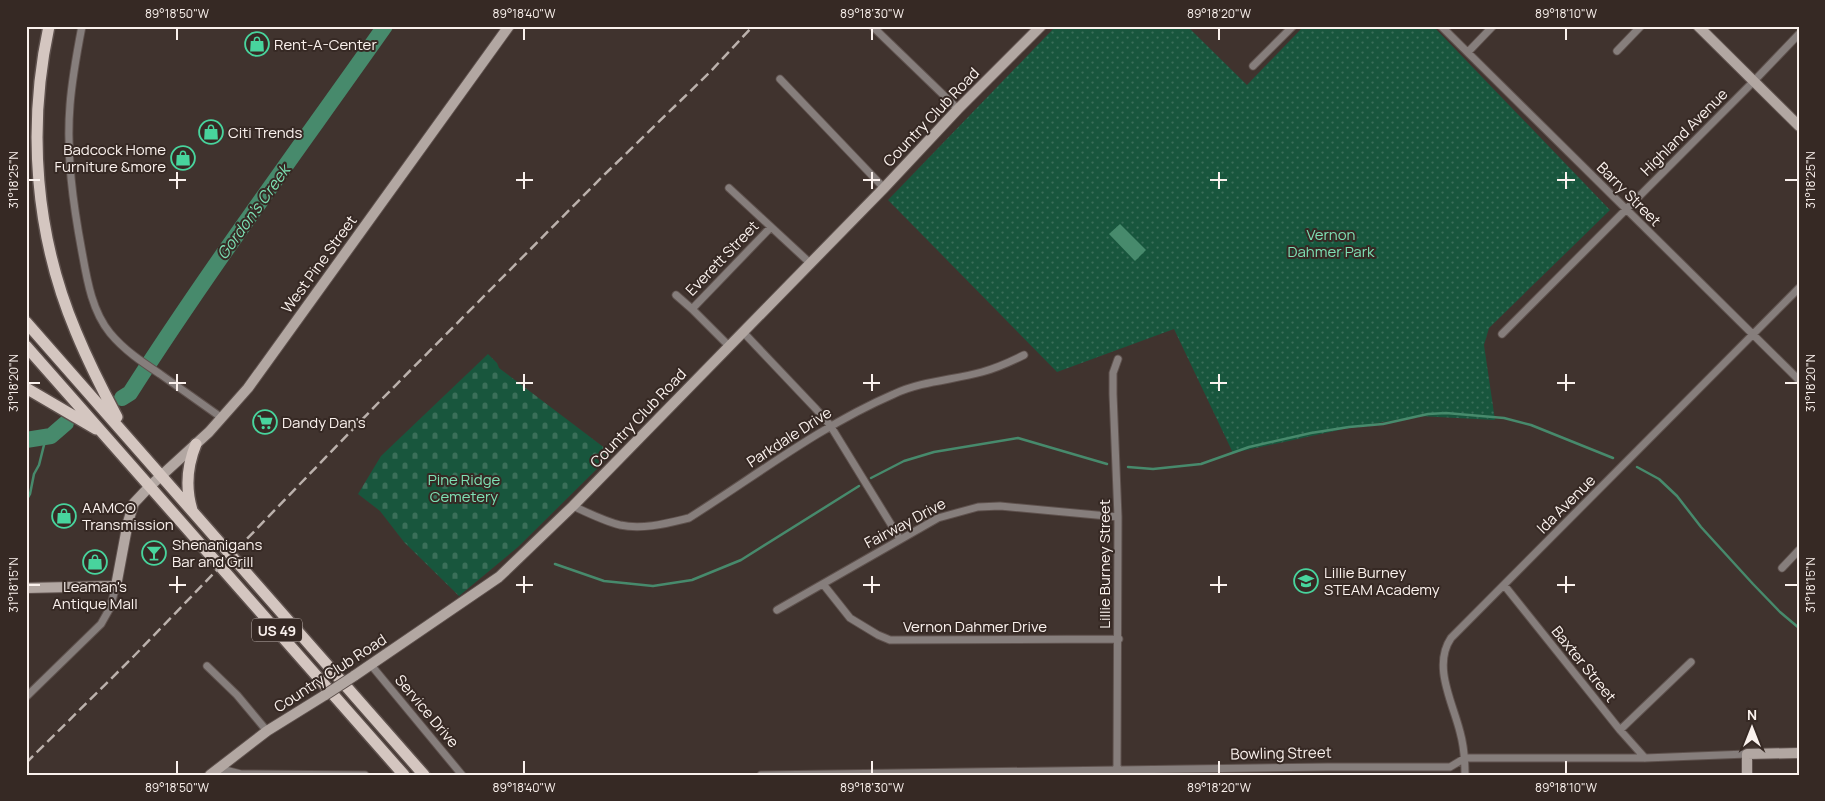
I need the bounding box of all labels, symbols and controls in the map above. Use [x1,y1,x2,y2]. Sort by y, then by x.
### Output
text: 89°18'50"W [145,5,210,22]
text: 89°18'40"W [493,5,556,22]
text: 89°18'30"W [840,5,905,22]
text: 89°18'20"W [1187,5,1252,22]
text: 89°18'10"W [1535,5,1598,22]
shop icon: Rent-A-Center [244,31,270,57]
place label: Rent-A-Center [274,34,377,55]
street label: Country Club Road [878,63,984,171]
street label: Highland Avenue [1636,84,1732,180]
shop icon: Citi Trends [198,119,224,145]
place label: Citi Trends [228,122,302,143]
place label: Badcock Home Furniture &more [54,139,166,177]
shop icon: Badcock Home Furniture &more [170,145,196,171]
text: 31°18'25"N [5,151,22,209]
text: 31°18'25"N [1802,151,1819,209]
street label: Barry Street [1592,157,1666,231]
water label: Gordon's Creek [211,159,296,264]
street label: West Pine Street [276,211,362,317]
street label: Everett Street [681,216,763,300]
park label: Vernon Dahmer Park [1287,224,1375,262]
text: 31°18'20"N [5,354,22,412]
text: 31°18'20"N [1802,354,1819,412]
street label: Country Club Road [585,364,691,472]
street label: Parkdale Drive [742,402,836,472]
supermarket icon: Dandy Dan's [252,409,278,435]
place label: Dandy Dan's [282,412,366,433]
park label: Pine Ridge Cemetery [428,469,501,507]
street label: Ida Avenue [1532,470,1600,538]
street label: Fairway Drive [861,493,950,553]
place label: AAMCO Transmission [82,497,174,535]
street label: Lillie Burney Street [1094,499,1115,629]
shop icon: AAMCO Transmission [51,503,77,529]
place label: Shenanigans Bar and Grill [172,534,262,572]
bar icon: Shenanigans Bar and Grill [141,540,167,566]
shop icon: Leaman's Antique Mall [82,549,108,575]
text: 31°18'15"N [5,557,22,613]
text: 31°18'15"N [1802,557,1819,613]
place label: Lillie Burney STEAM Academy [1324,562,1440,600]
school or university icon: Lillie Burney STEAM Academy [1293,568,1319,594]
place label: Leaman's Antique Mall [52,576,138,614]
street label: Vernon Dahmer Drive [903,616,1047,637]
road number: US 49 [252,618,302,642]
street label: Baxter Street [1547,621,1621,707]
street label: Country Club Road [270,629,390,717]
street label: Service Drive [390,670,464,752]
north arrow [1728,704,1778,754]
text: N [1747,705,1757,724]
street label: Bowling Street [1230,742,1332,764]
text: 89°18'50"W [145,779,210,796]
text: 89°18'40"W [493,779,556,796]
text: 89°18'30"W [840,779,905,796]
text: 89°18'20"W [1187,779,1252,796]
text: 89°18'10"W [1535,779,1598,796]

